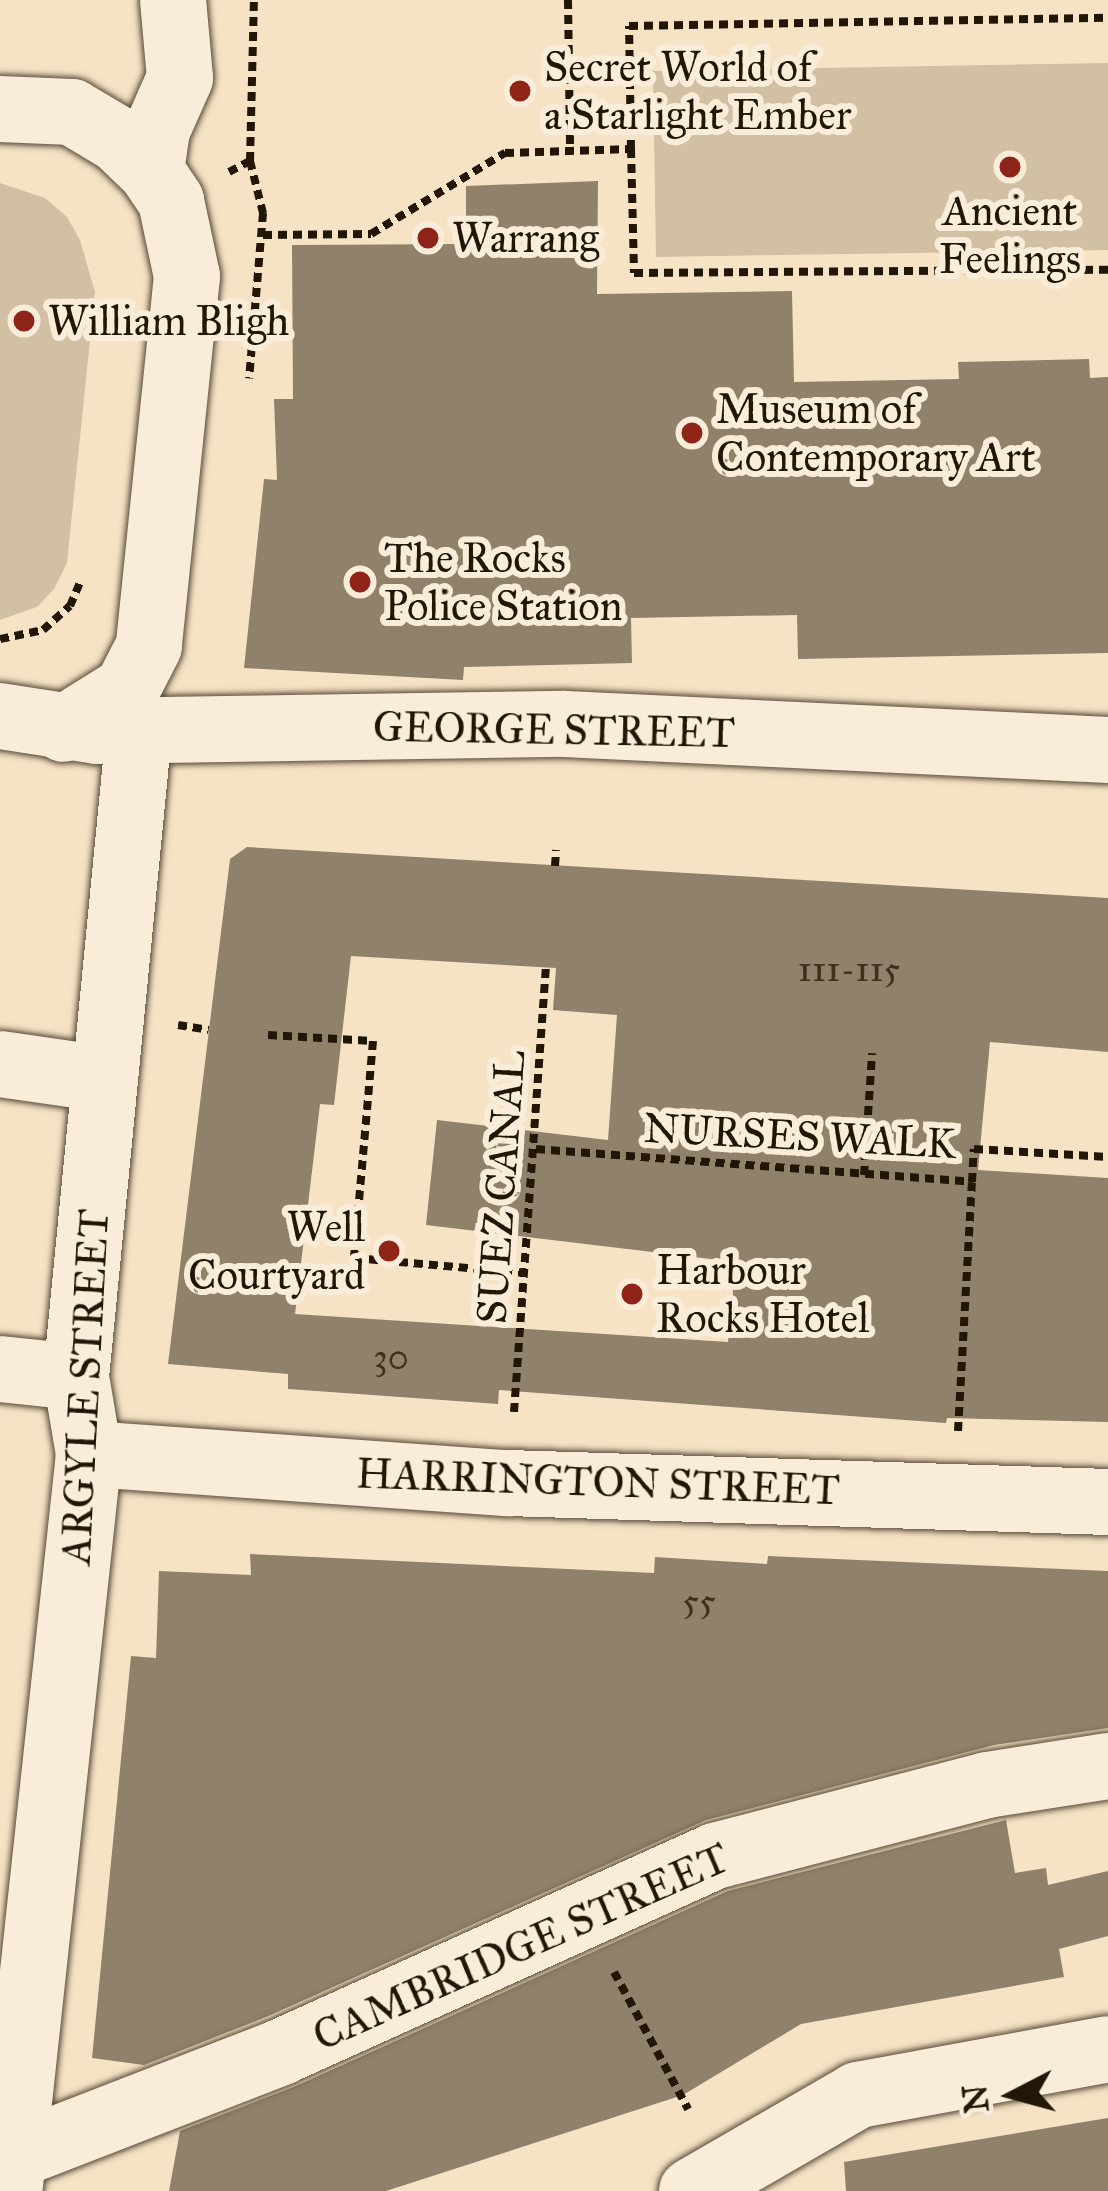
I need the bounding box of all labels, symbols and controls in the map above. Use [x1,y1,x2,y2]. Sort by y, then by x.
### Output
place label: Secret World of a Starlight Ember [544,42,851,140]
marker: Secret World of a Starlight Ember [507,78,533,104]
marker: Ancient Feelings [997,154,1023,180]
place label: Ancient Feelings [939,186,1081,284]
place label: Warrang [452,213,599,263]
marker: Warrang [415,225,441,251]
place label: William Bligh [48,296,289,346]
marker: William Bligh [11,308,37,334]
place label: Museum of Contemporary Art [716,384,1036,482]
marker: Museum of Contemporary Art [679,420,705,446]
place label: The Rocks Police Station [384,533,623,632]
marker: The Rocks Police Station [347,569,373,595]
street label: GEORGE STREET [372,702,736,758]
house number: 111-115 [798,948,900,992]
street label: SUEZ CANAL [466,1048,536,1326]
street label: NURSES WALK [642,1103,958,1169]
place label: Well Courtyard [188,1202,365,1300]
street label: ARGYLE STREET [51,1208,119,1566]
marker: Well Courtyard [376,1238,402,1264]
place label: Harbour Rocks Hotel [656,1245,869,1344]
marker: Harbour Rocks Hotel [619,1281,645,1307]
house number: 30 [373,1336,409,1380]
street label: HARRINGTON STREET [355,1448,841,1516]
house number: 55 [682,1580,716,1624]
street label: CAMBRIDGE STREET [305,1833,737,2061]
north arrow [952,2035,1072,2155]
text: N [955,2083,998,2115]

